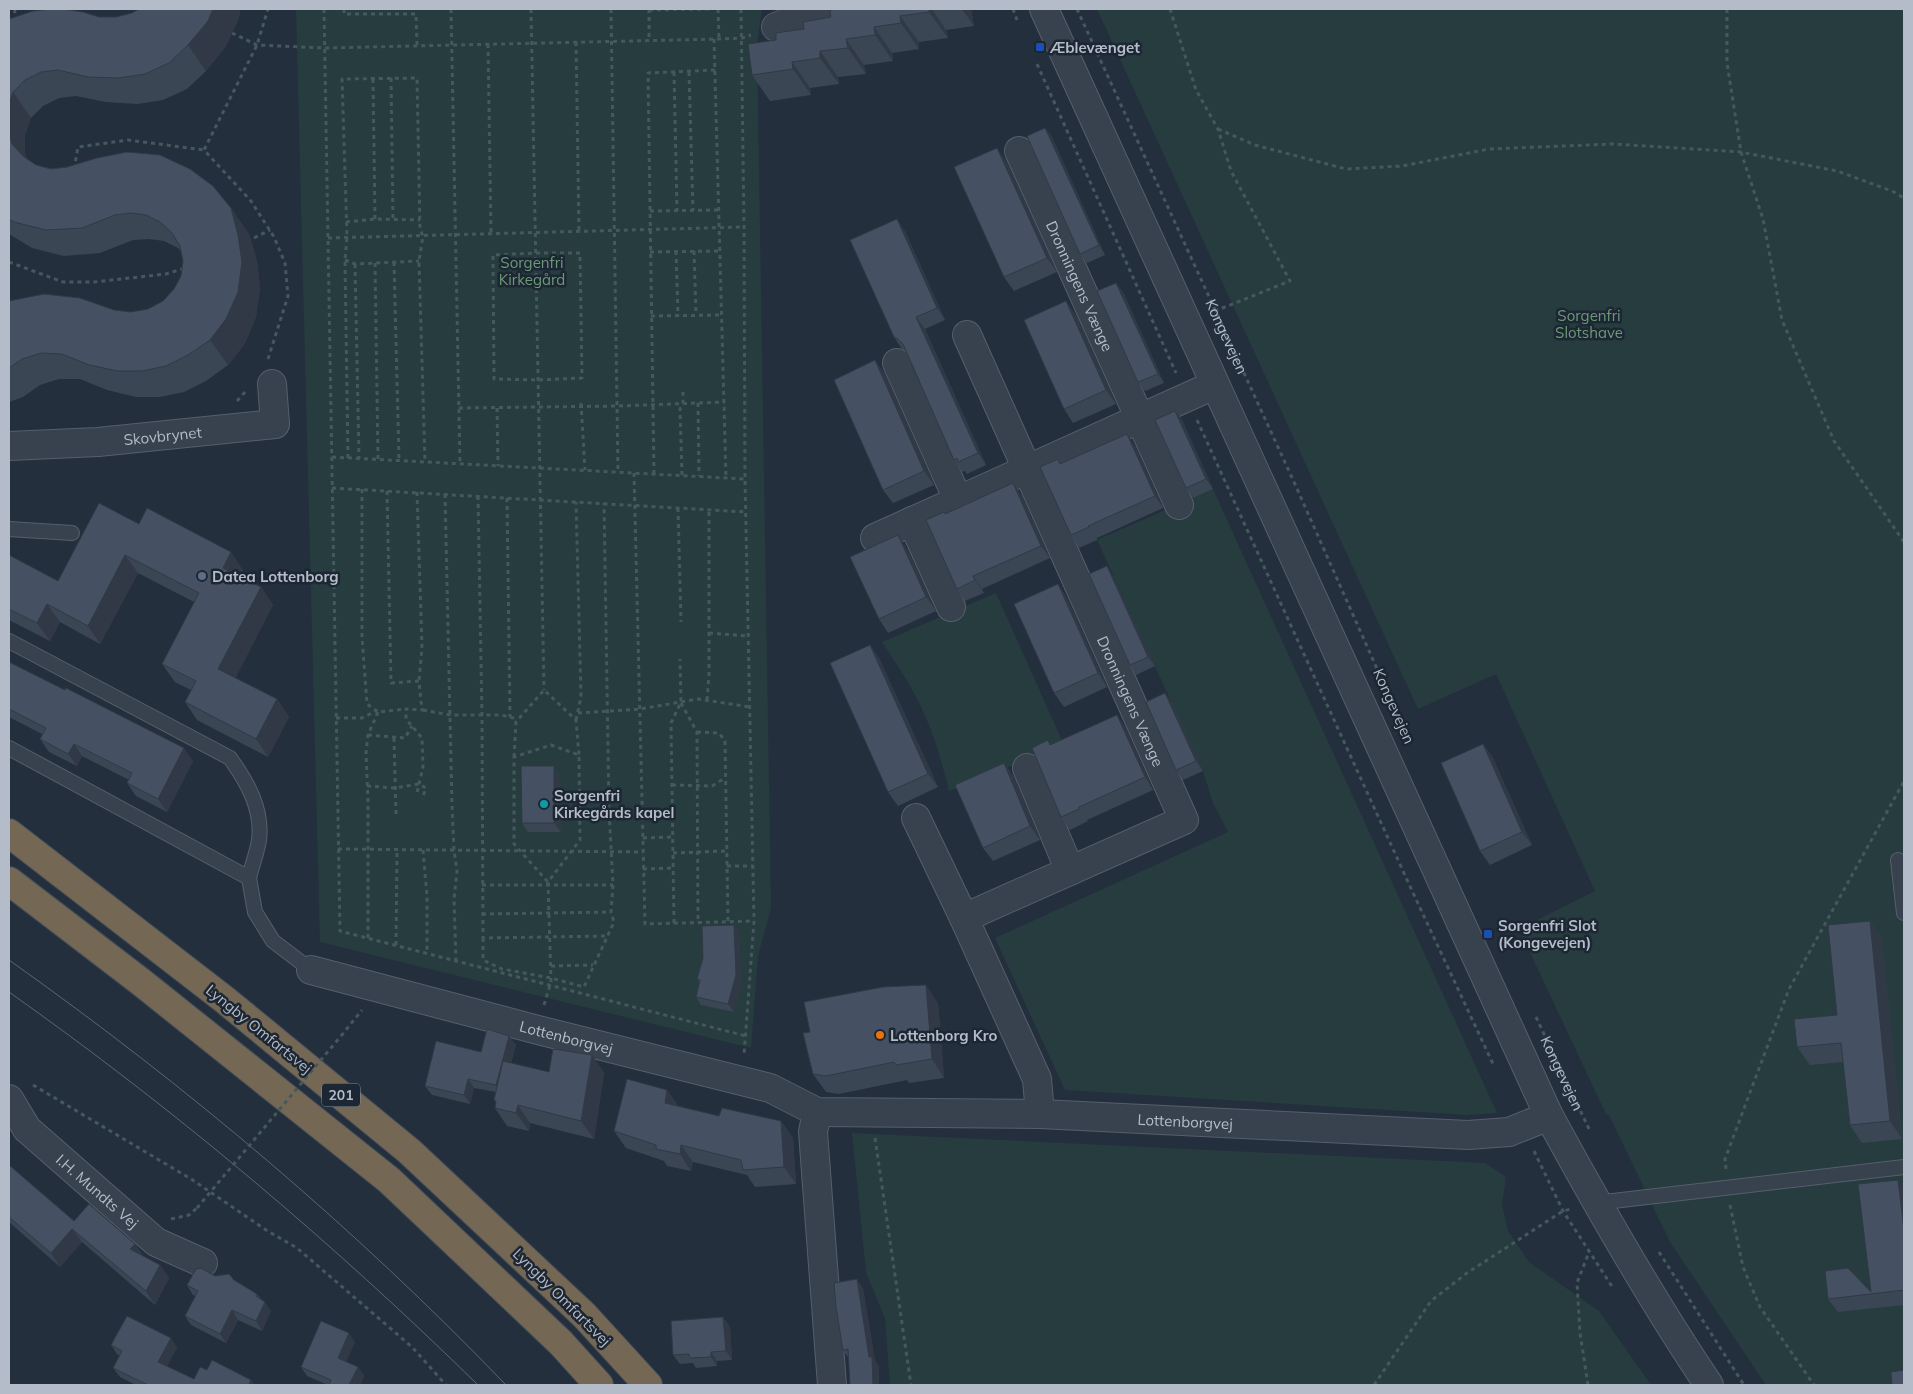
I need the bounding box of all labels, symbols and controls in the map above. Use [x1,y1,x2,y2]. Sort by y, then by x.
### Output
place label: Æblevænget [1049,38,1140,57]
marker: Æblevænget [1034,41,1046,53]
street label: Dronningens Vænge [1042,218,1118,354]
park label: Sorgenfri Kirkegård [499,253,565,289]
street label: Kongevejen [1202,296,1253,377]
park label: Sorgenfri Slotshave [1555,306,1623,342]
street label: Skovbrynet [123,422,203,449]
place label: Datea Lottenborg [212,567,339,586]
marker: Datea Lottenborg [196,570,208,582]
street label: Dronningens Vænge [1093,633,1168,769]
street label: Kongevejen [1369,665,1419,747]
place label: Sorgenfri Kirkegårds kapel [554,786,674,822]
marker: Sorgenfri Kirkegårds kapel [538,798,550,810]
place label: Sorgenfri Slot (Kongevejen) [1498,916,1597,952]
marker: Sorgenfri Slot (Kongevejen) [1482,928,1494,940]
street label: Lyngby Omfartsvej [202,980,316,1078]
street label: Lottenborgvej [518,1016,615,1058]
place label: Lottenborg Kro [890,1026,997,1045]
marker: Lottenborg Kro [874,1029,886,1041]
street label: Kongevejen [1537,1033,1588,1113]
road number: 201 [322,1084,360,1106]
street label: Lottenborgvej [1137,1109,1233,1133]
street label: I.H. Mundts Vej [53,1150,143,1232]
street label: Lyngby Omfartsvej [509,1244,615,1350]

